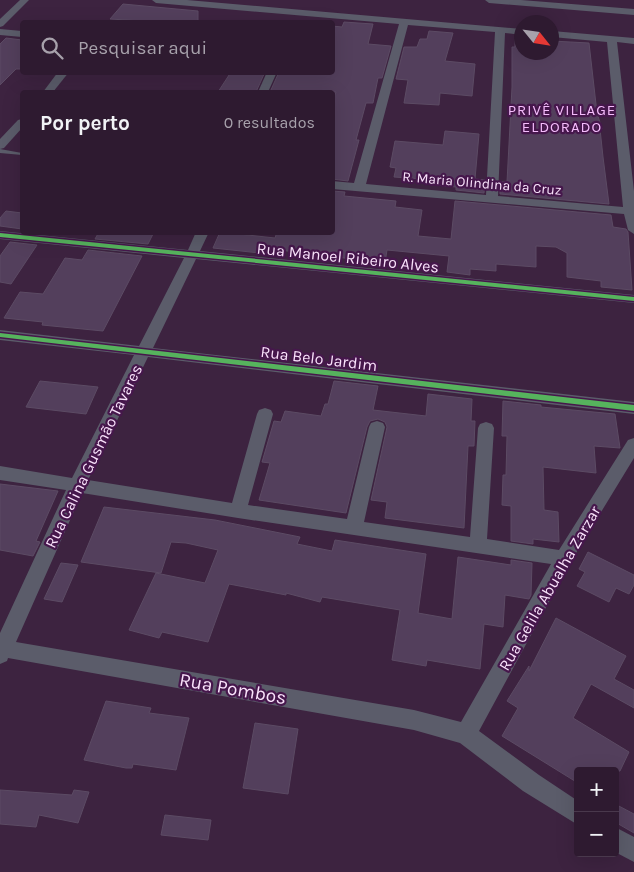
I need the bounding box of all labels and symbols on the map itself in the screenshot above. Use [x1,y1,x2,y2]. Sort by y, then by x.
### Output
north arrow [514,15,559,60]
district label: PRIVÊ VILLAGE ELDORADO [508,101,616,136]
street label: R. Maria Olindina da Cruz [402,168,562,199]
street label: Rua Manoel Ribeiro Alves [256,238,440,277]
street label: Rua Belo Jardim [259,342,378,375]
street label: Rua Calina Gusmão Tavares [41,361,146,551]
street label: Rua Gelila Abualha Zarzar [494,502,605,674]
street label: Rua Pombos [178,669,288,709]

